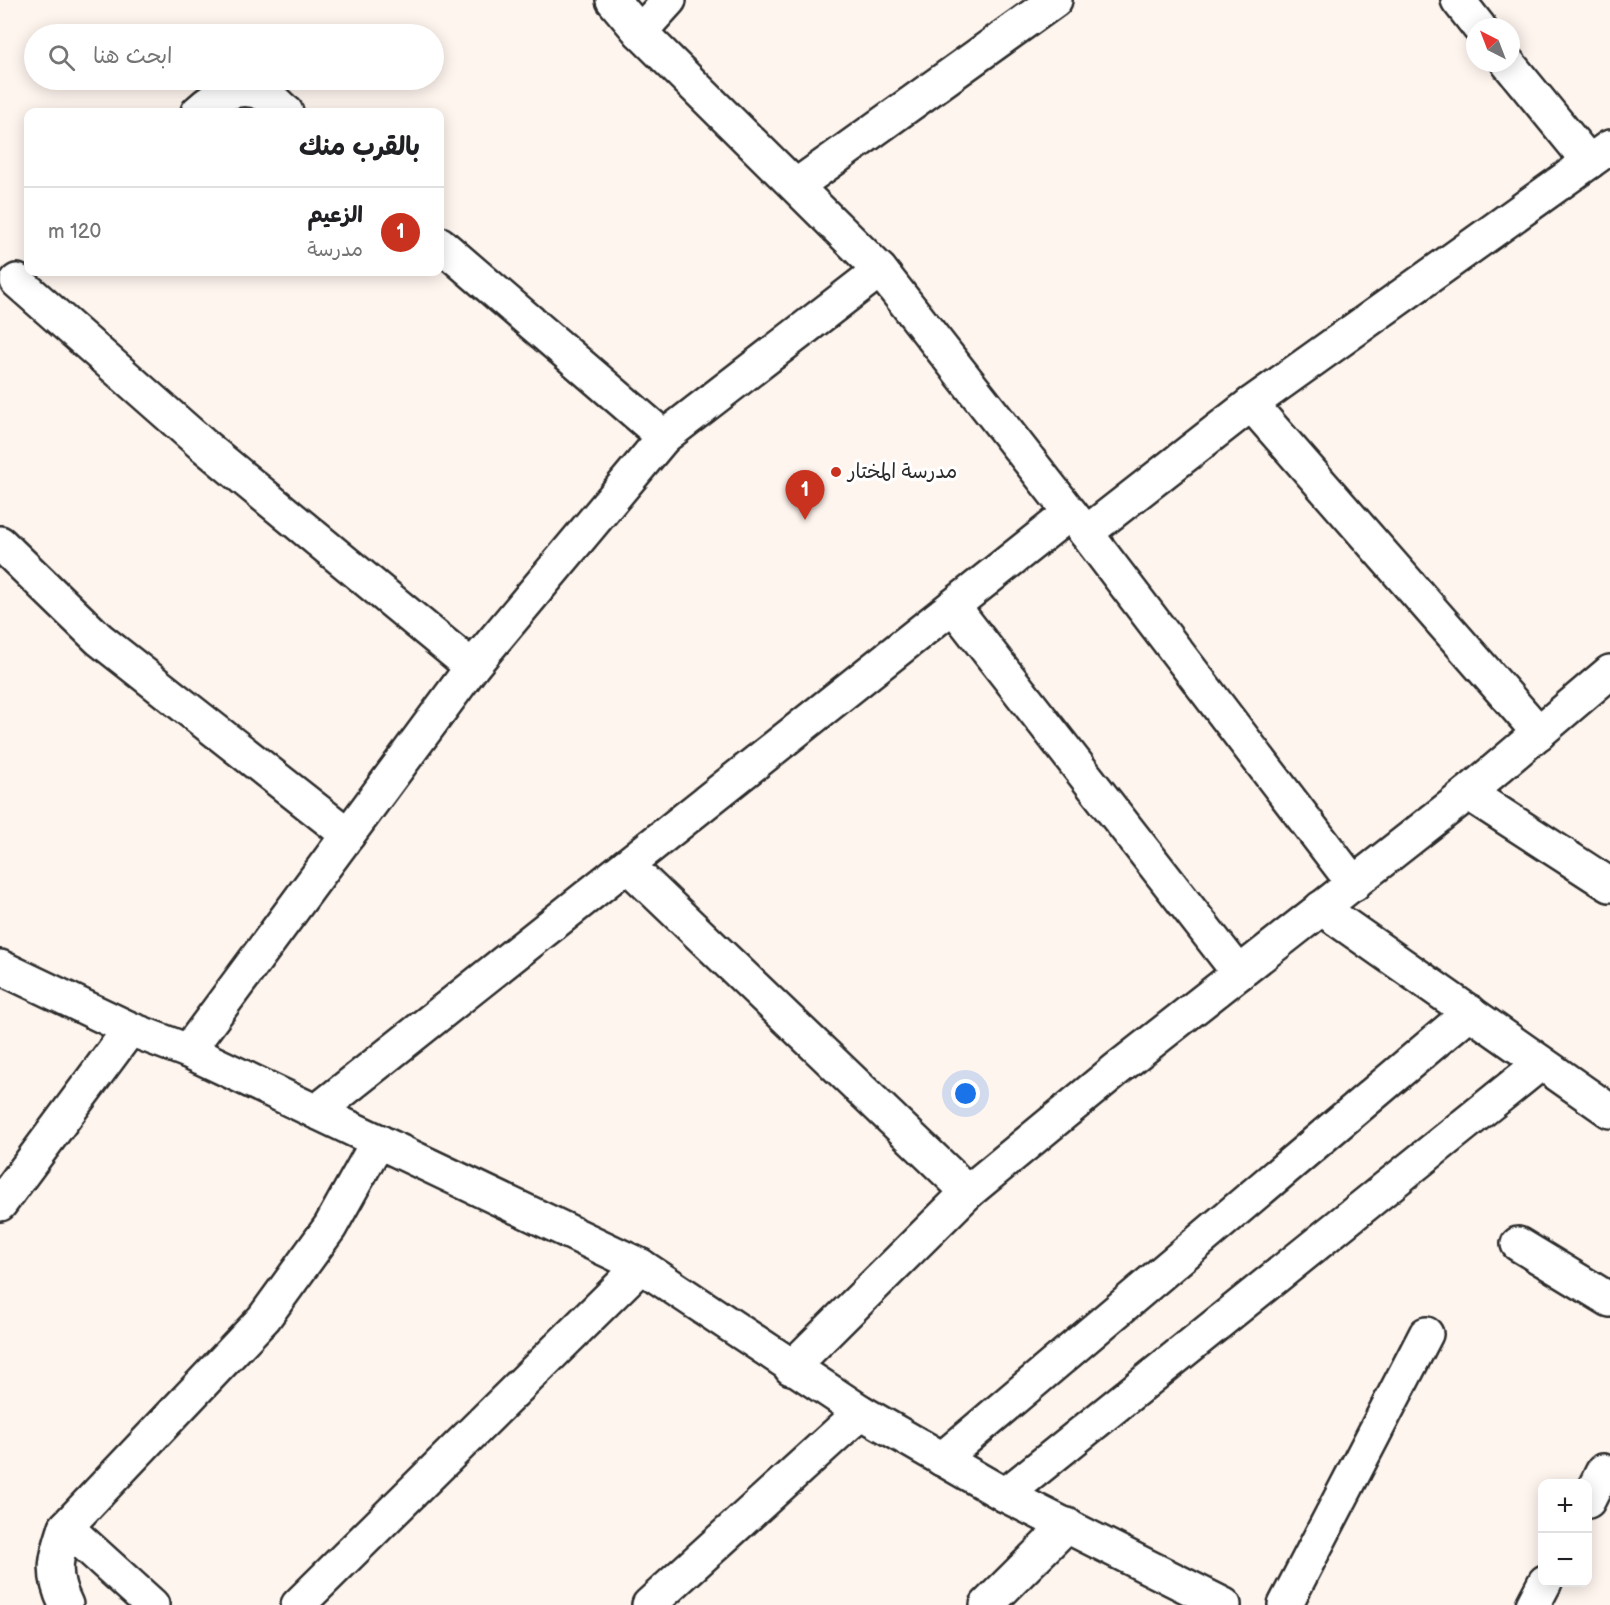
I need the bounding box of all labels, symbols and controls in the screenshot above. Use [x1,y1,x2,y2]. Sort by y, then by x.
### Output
north arrow [1466,18,1520,72]
search box [24,24,444,90]
icon: search [45,41,78,74]
text: ابحث هنا [93,43,173,70]
text: بالقرب منك [299,132,420,163]
text: الزعيم [307,202,363,229]
text: 120 m [48,220,101,244]
text: 1 [396,220,405,244]
text: مدرسة [307,238,363,262]
place label: مدرسة المختار [846,460,957,484]
marker: مدرسة المختار [829,465,843,479]
pin: 1 [786,470,824,520]
your location [951,1079,980,1108]
map controls [1538,1479,1592,1587]
button: + [1538,1479,1592,1533]
button: − [1538,1533,1592,1587]

